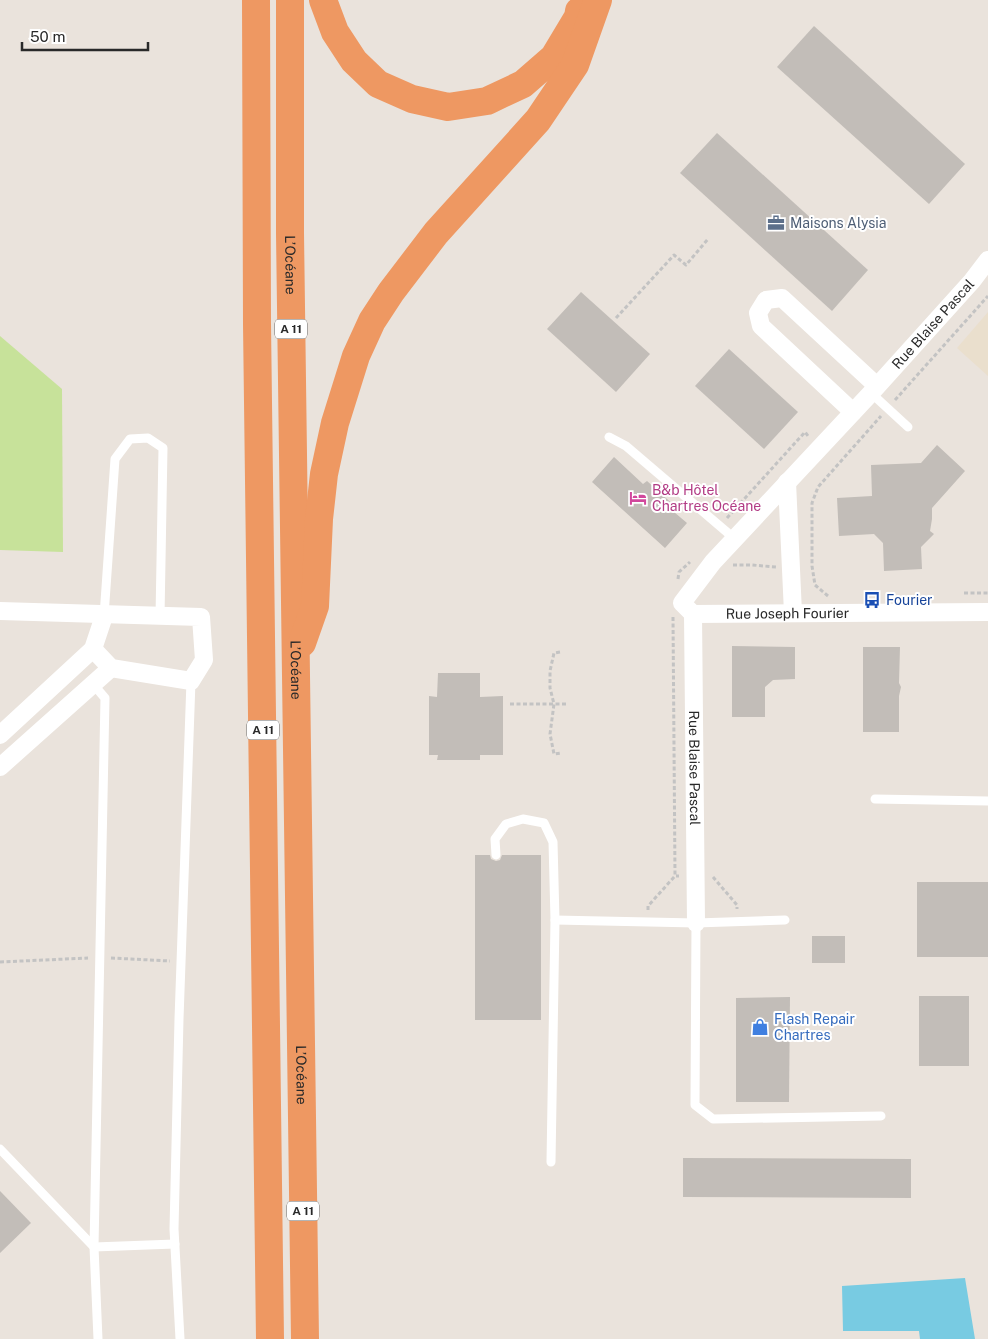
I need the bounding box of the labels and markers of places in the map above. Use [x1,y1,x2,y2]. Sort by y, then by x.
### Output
office icon: Maisons Alysia [766,213,786,233]
place label: Maisons Alysia [790,215,887,231]
place label: B&b Hôtel Chartres Océane [652,482,761,514]
hotel icon: B&b Hôtel Chartres Océane [628,488,648,508]
bus stop icon: Fourier [862,590,882,610]
place label: Fourier [886,592,933,608]
place label: Flash Repair Chartres [774,1011,855,1043]
shop icon: Flash Repair Chartres [750,1017,770,1037]

